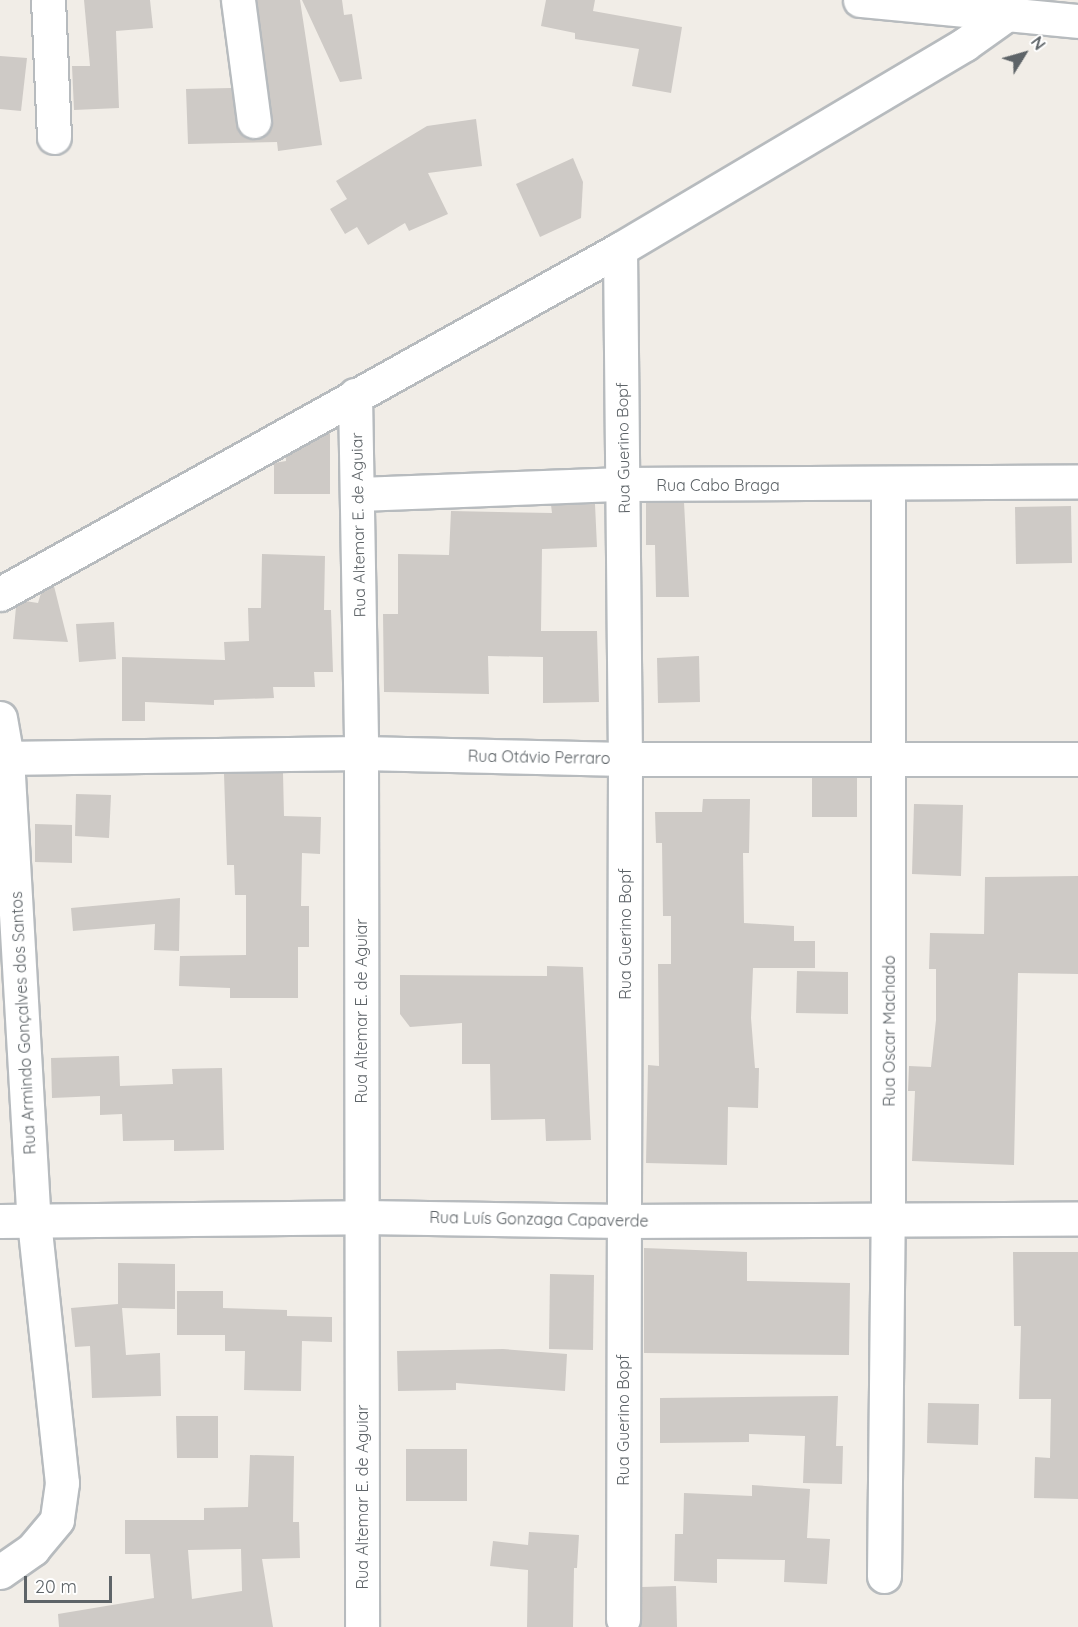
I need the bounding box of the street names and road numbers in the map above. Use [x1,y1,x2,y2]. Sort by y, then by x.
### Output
street label: Rua Guerino Bopf [612,382,634,514]
street label: Rua Altemar E. de Aguiar [347,432,369,618]
street label: Rua Cabo Braga [656,475,780,495]
street label: Rua Otávio Perraro [468,746,610,768]
street label: Rua Guerino Bopf [615,868,635,1000]
street label: Rua Armindo Gonçalves dos Santos [7,891,39,1155]
street label: Rua Altemar E. de Aguiar [351,919,371,1103]
street label: Rua Oscar Machado [879,955,899,1107]
street label: Rua Luís Gonzaga Capaverde [429,1207,649,1231]
street label: Rua Guerino Bopf [613,1354,633,1486]
street label: Rua Altemar E. de Aguiar [352,1405,372,1589]

